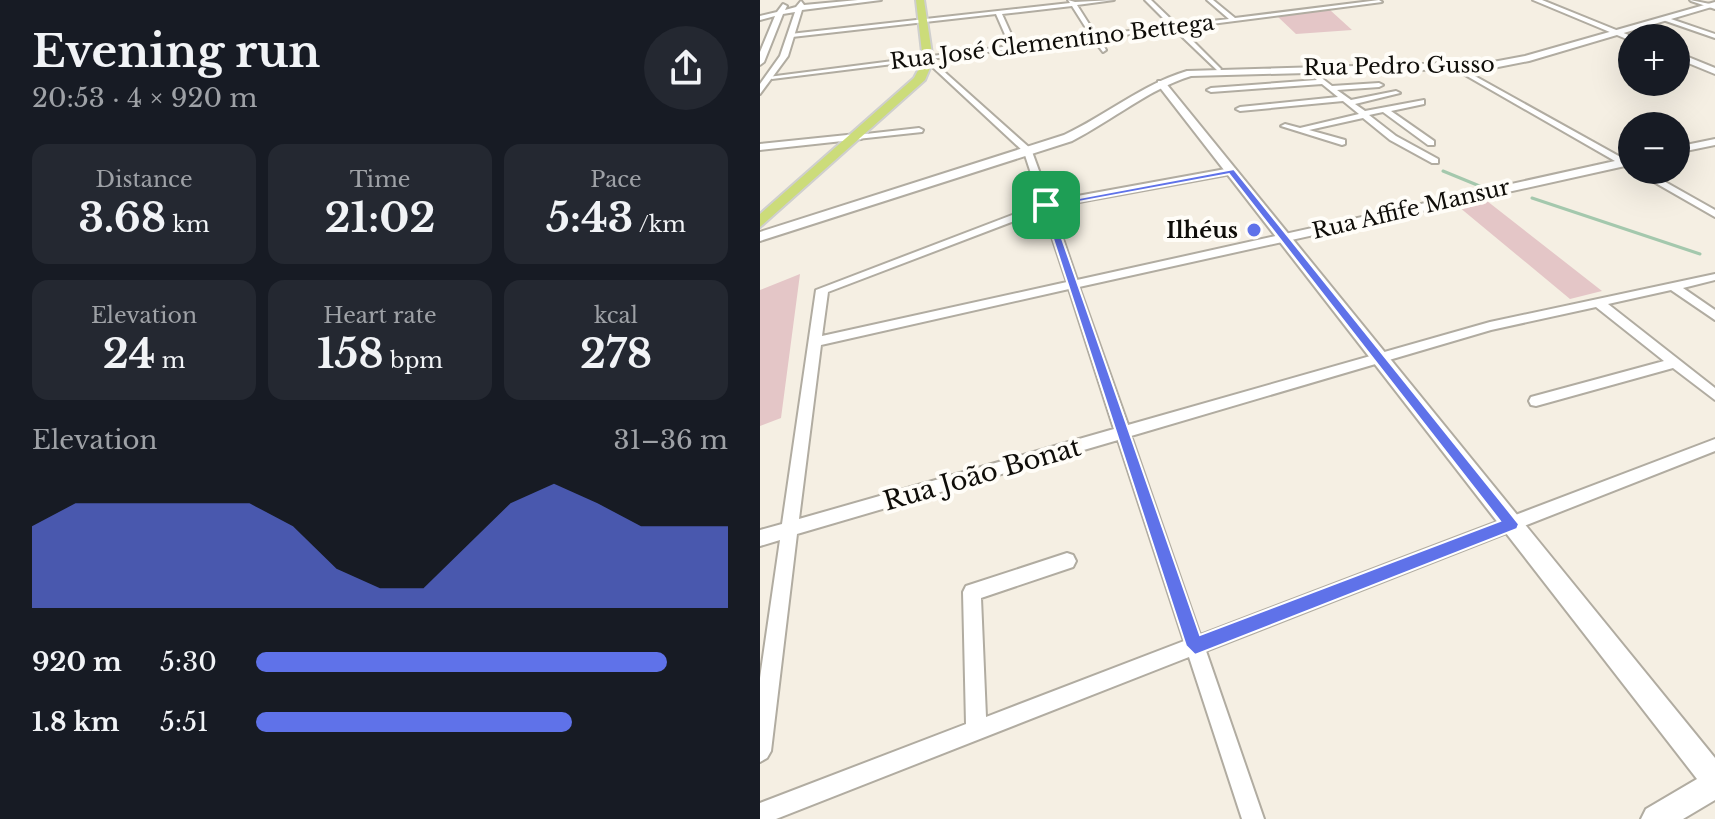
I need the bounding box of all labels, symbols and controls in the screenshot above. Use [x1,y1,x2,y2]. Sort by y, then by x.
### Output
street label: Rua José Clementino Bettega [888,9,1216,75]
text: Evening run [32,24,320,79]
map controls [1618,24,1690,184]
button: + [1618,24,1690,96]
button: share [644,26,728,110]
street label: Rua Pedro Gusso [1303,51,1495,81]
text: 20:53 · 4 × 920 m [32,82,257,114]
button: − [1618,112,1690,184]
text: Distance [96,166,193,193]
text: Time [350,166,410,193]
text: Pace [590,166,642,193]
pin [1012,171,1080,239]
street label: Rua Affife Mansur [1309,173,1513,245]
icon: arrive [1024,183,1068,227]
text: 3.68 [78,193,166,243]
text: 21:02 [324,193,436,243]
text: 5:43 [546,193,633,243]
text: km [166,211,210,238]
text: /km [633,211,686,238]
place label: Ilhéus [1166,217,1238,244]
marker: Ilhéus [1245,221,1263,239]
text: Elevation [91,302,197,329]
text: Heart rate [323,302,437,329]
text: kcal [594,302,638,329]
text: 24 [103,329,155,379]
text: 158 [317,329,384,379]
text: 278 [580,329,652,379]
text: m [155,347,185,374]
text: bpm [384,347,443,374]
text: Elevation [32,424,158,456]
text: 31–36 m [613,424,728,456]
street label: Rua João Bonat [880,430,1085,517]
text: 920 m [32,646,122,678]
text: 5:30 [160,646,217,678]
text: 1.8 km [32,706,120,738]
text: 5:51 [160,706,209,738]

